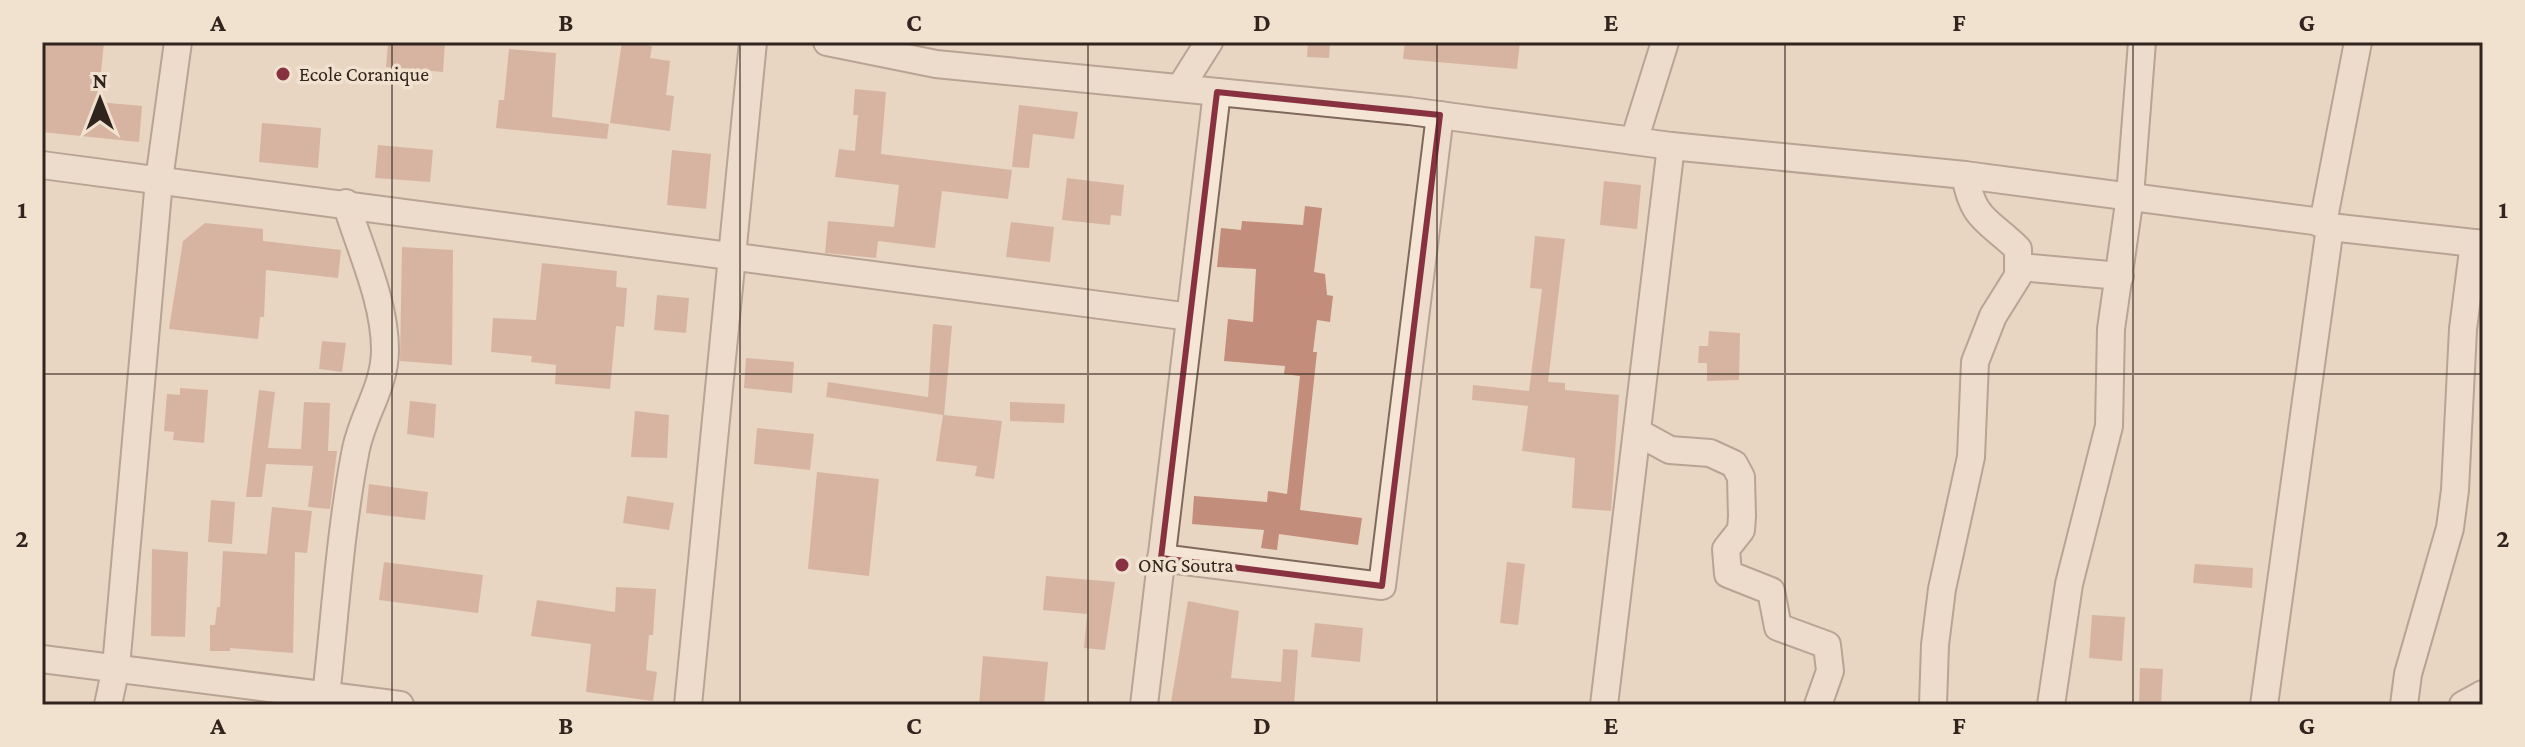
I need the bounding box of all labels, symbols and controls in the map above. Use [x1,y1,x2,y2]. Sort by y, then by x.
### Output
text: A [209,8,226,37]
text: B [558,8,574,37]
text: C [906,8,922,37]
text: D [1253,8,1271,37]
text: E [1604,8,1619,37]
text: F [1952,8,1966,37]
text: G [2299,8,2315,37]
north arrow [60,60,140,140]
place label: Ecole Coranique [299,63,429,86]
marker: Ecole Coranique [274,65,292,83]
text: N [93,68,108,93]
text: 1 [17,195,27,224]
text: 1 [2498,195,2508,224]
text: 2 [15,524,29,553]
text: 2 [2496,524,2510,553]
place label: ONG Soutra [1138,554,1233,576]
marker: ONG Soutra [1113,556,1131,574]
text: A [209,711,226,740]
text: B [558,711,574,740]
text: C [906,711,922,740]
text: D [1253,711,1271,740]
text: E [1604,711,1619,740]
text: F [1952,711,1966,740]
text: G [2299,711,2315,740]

